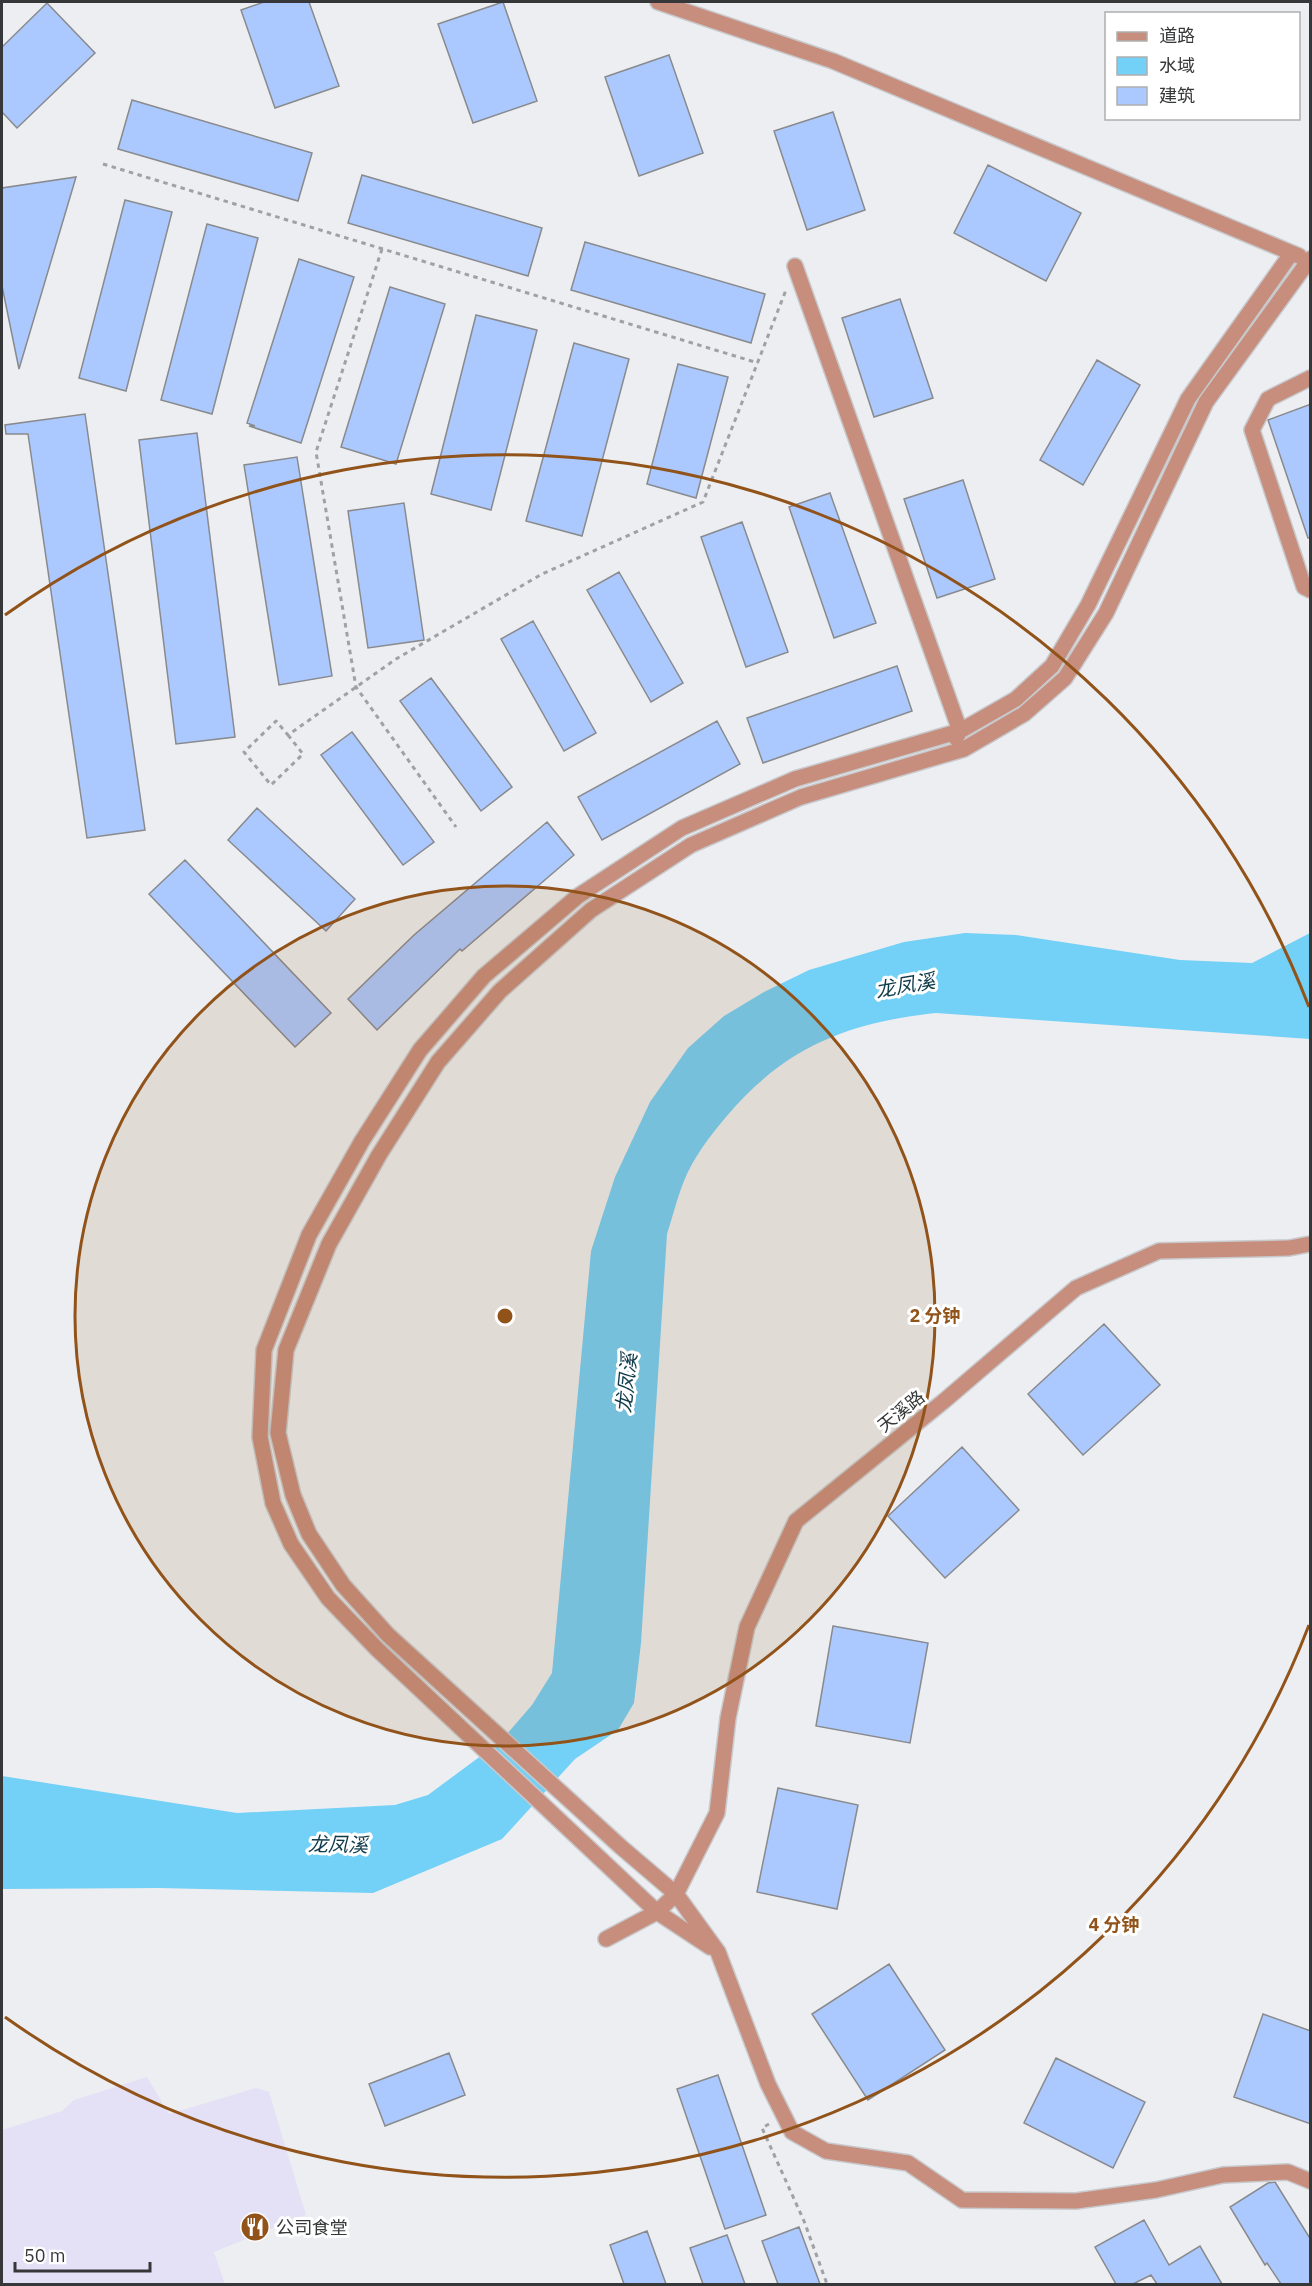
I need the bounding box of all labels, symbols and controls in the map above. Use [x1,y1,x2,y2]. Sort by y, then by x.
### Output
legend [1105,12,1300,120]
text: 道路 [1159,24,1195,47]
text: 水域 [1159,54,1195,77]
text: 建筑 [1159,84,1195,107]
water label: 龙凤溪 [873,966,939,1004]
text: 2 分钟 [909,1304,961,1327]
centre of rings [495,1306,515,1326]
water label: 龙凤溪 [609,1350,643,1414]
street label: 天溪路 [873,1385,929,1437]
water label: 龙凤溪 [308,1830,370,1858]
text: 4 分钟 [1088,1913,1140,1936]
restaurant icon: 公司食堂 [239,2211,271,2243]
place label: 公司食堂 [276,2216,348,2239]
scale bar [15,2235,150,2273]
text: 50 m [24,2244,66,2267]

